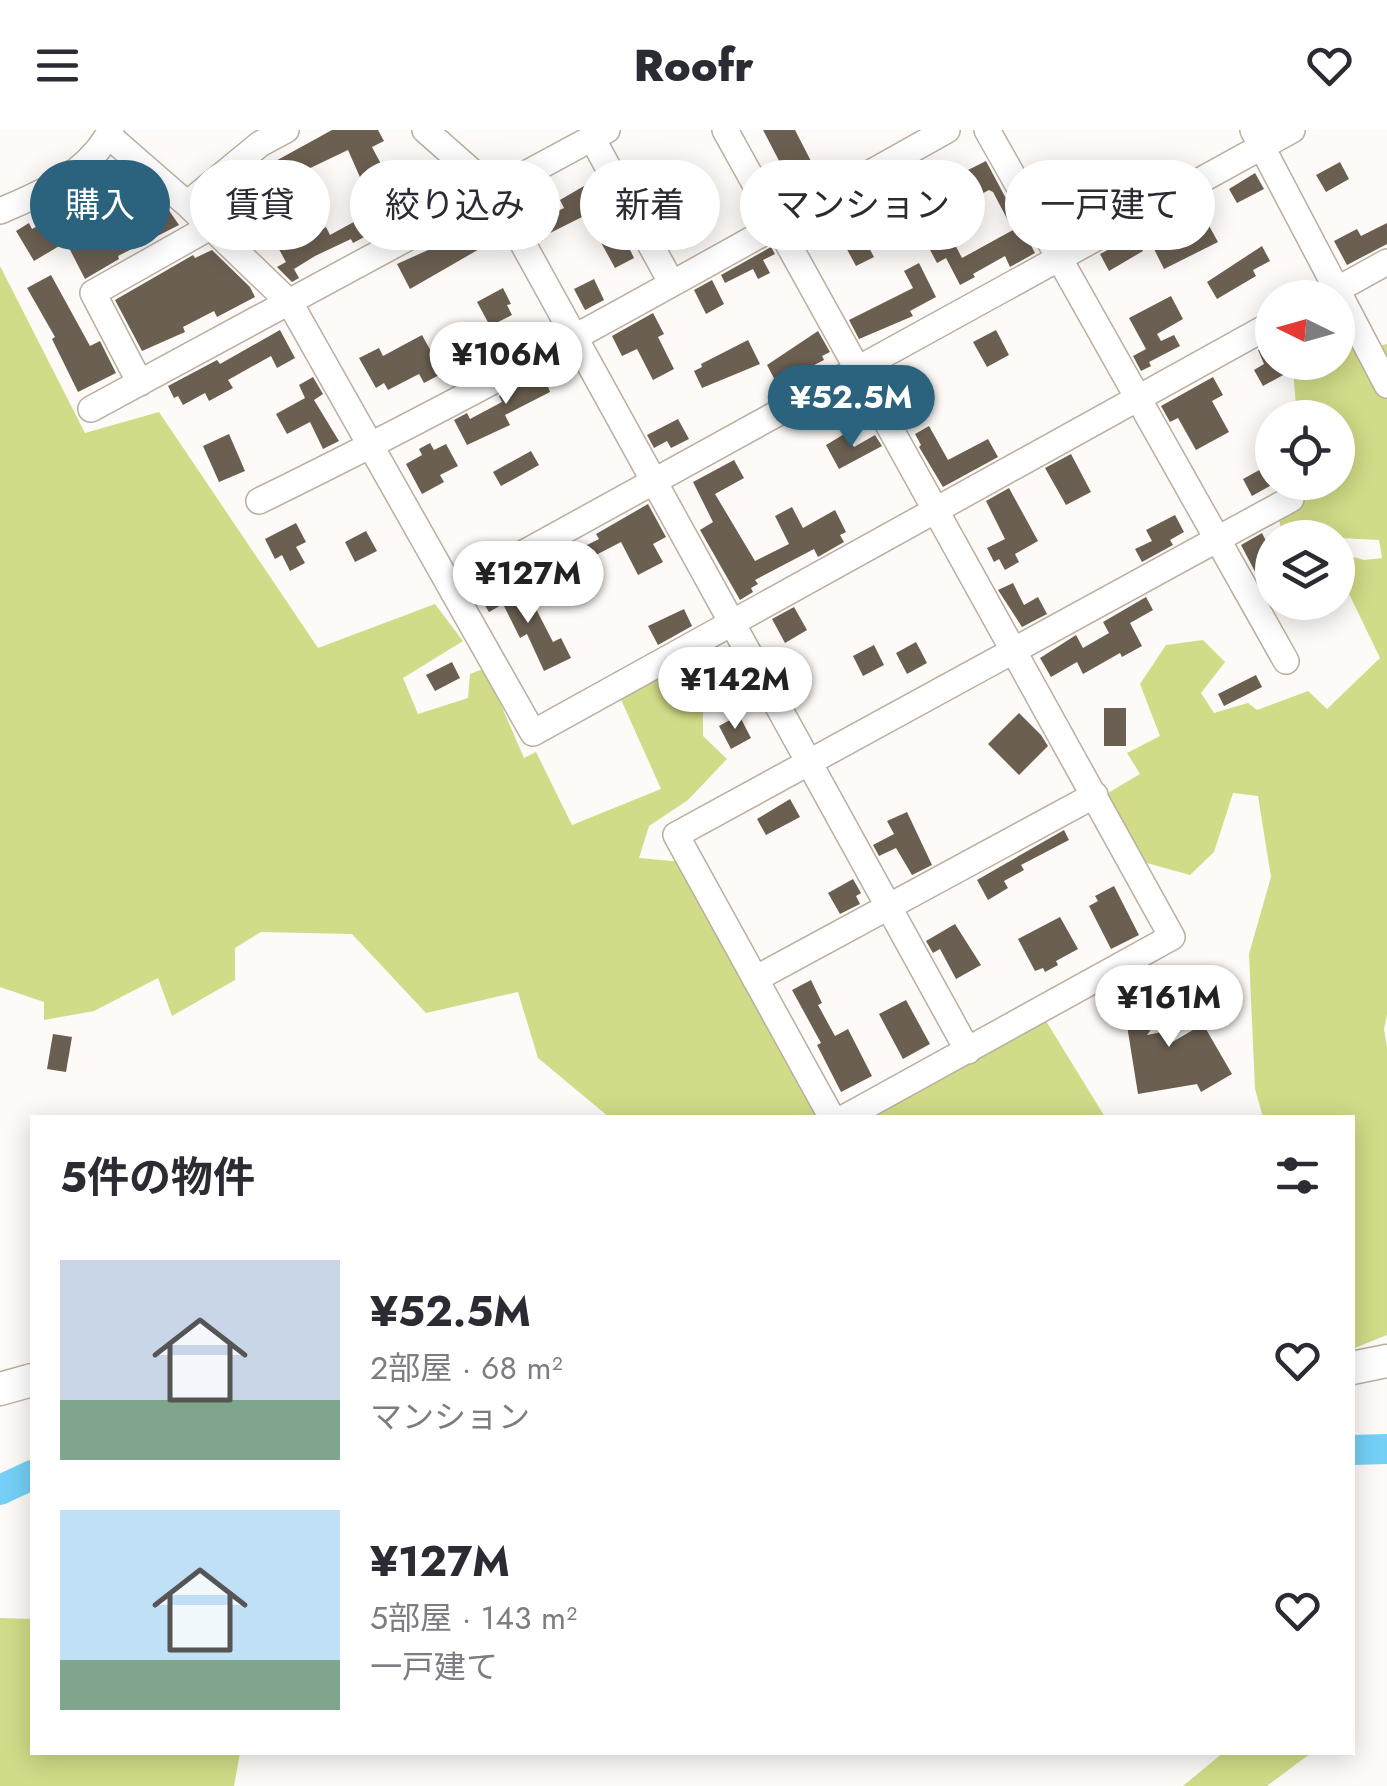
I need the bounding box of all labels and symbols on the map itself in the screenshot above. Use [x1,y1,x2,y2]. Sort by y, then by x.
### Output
north arrow [1255,280,1355,380]
pin: ¥106M [436,322,576,407]
pin: ¥52.5M [770,365,932,450]
pin: ¥127M [458,541,598,626]
pin: ¥142M [665,647,805,732]
pin: ¥161M [1099,965,1239,1050]

